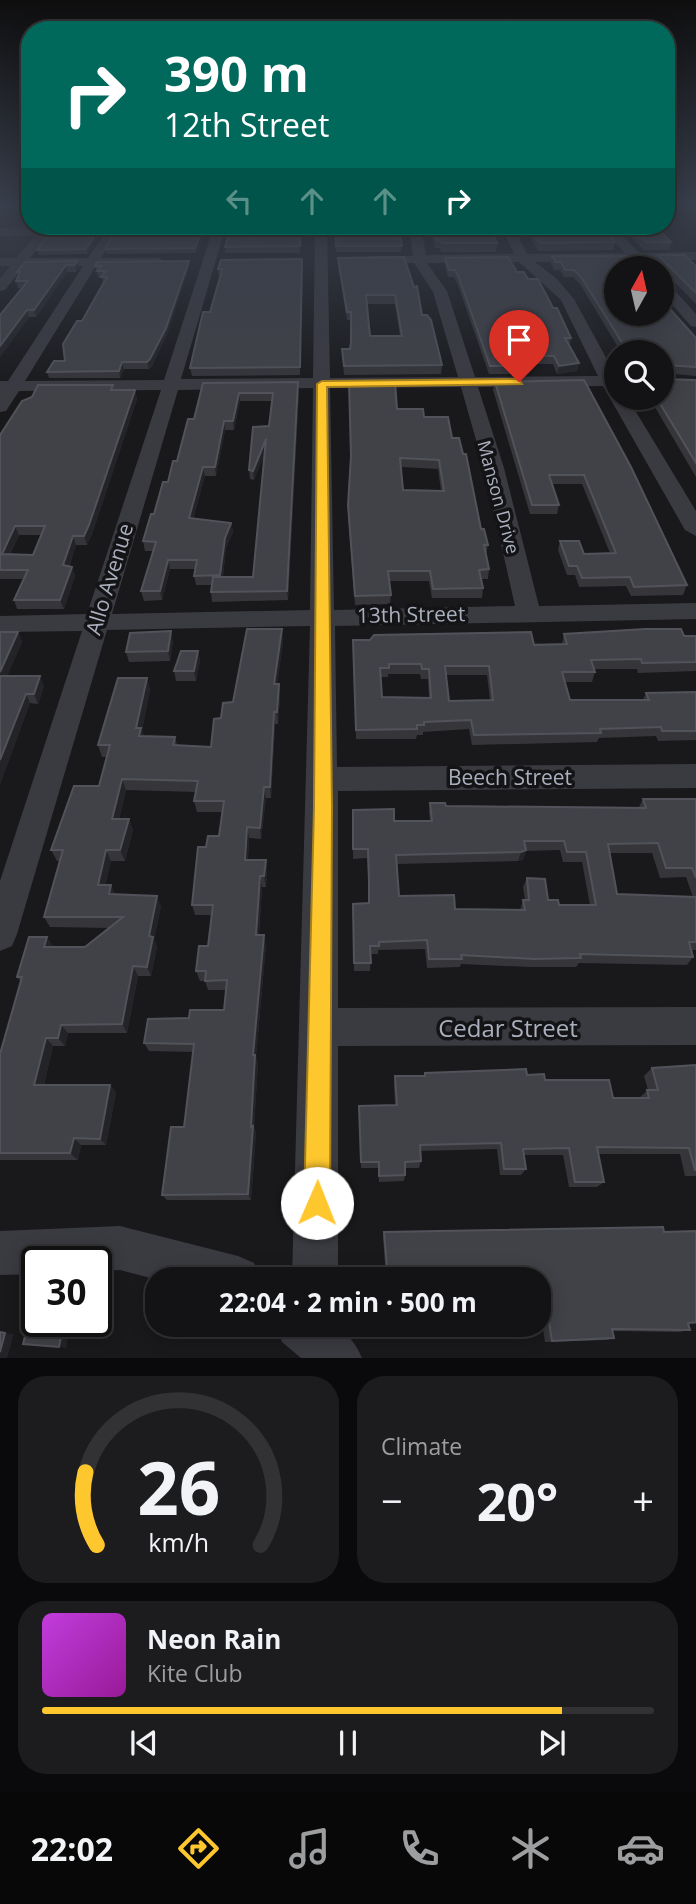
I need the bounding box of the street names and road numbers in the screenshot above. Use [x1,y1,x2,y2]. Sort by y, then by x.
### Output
street label: Manson Drive [472,438,526,556]
street label: Allo Avenue [79,520,139,638]
street label: 13th Street [357,599,465,629]
street label: Beech Street [448,763,572,791]
street label: Cedar Street [438,1011,578,1044]

